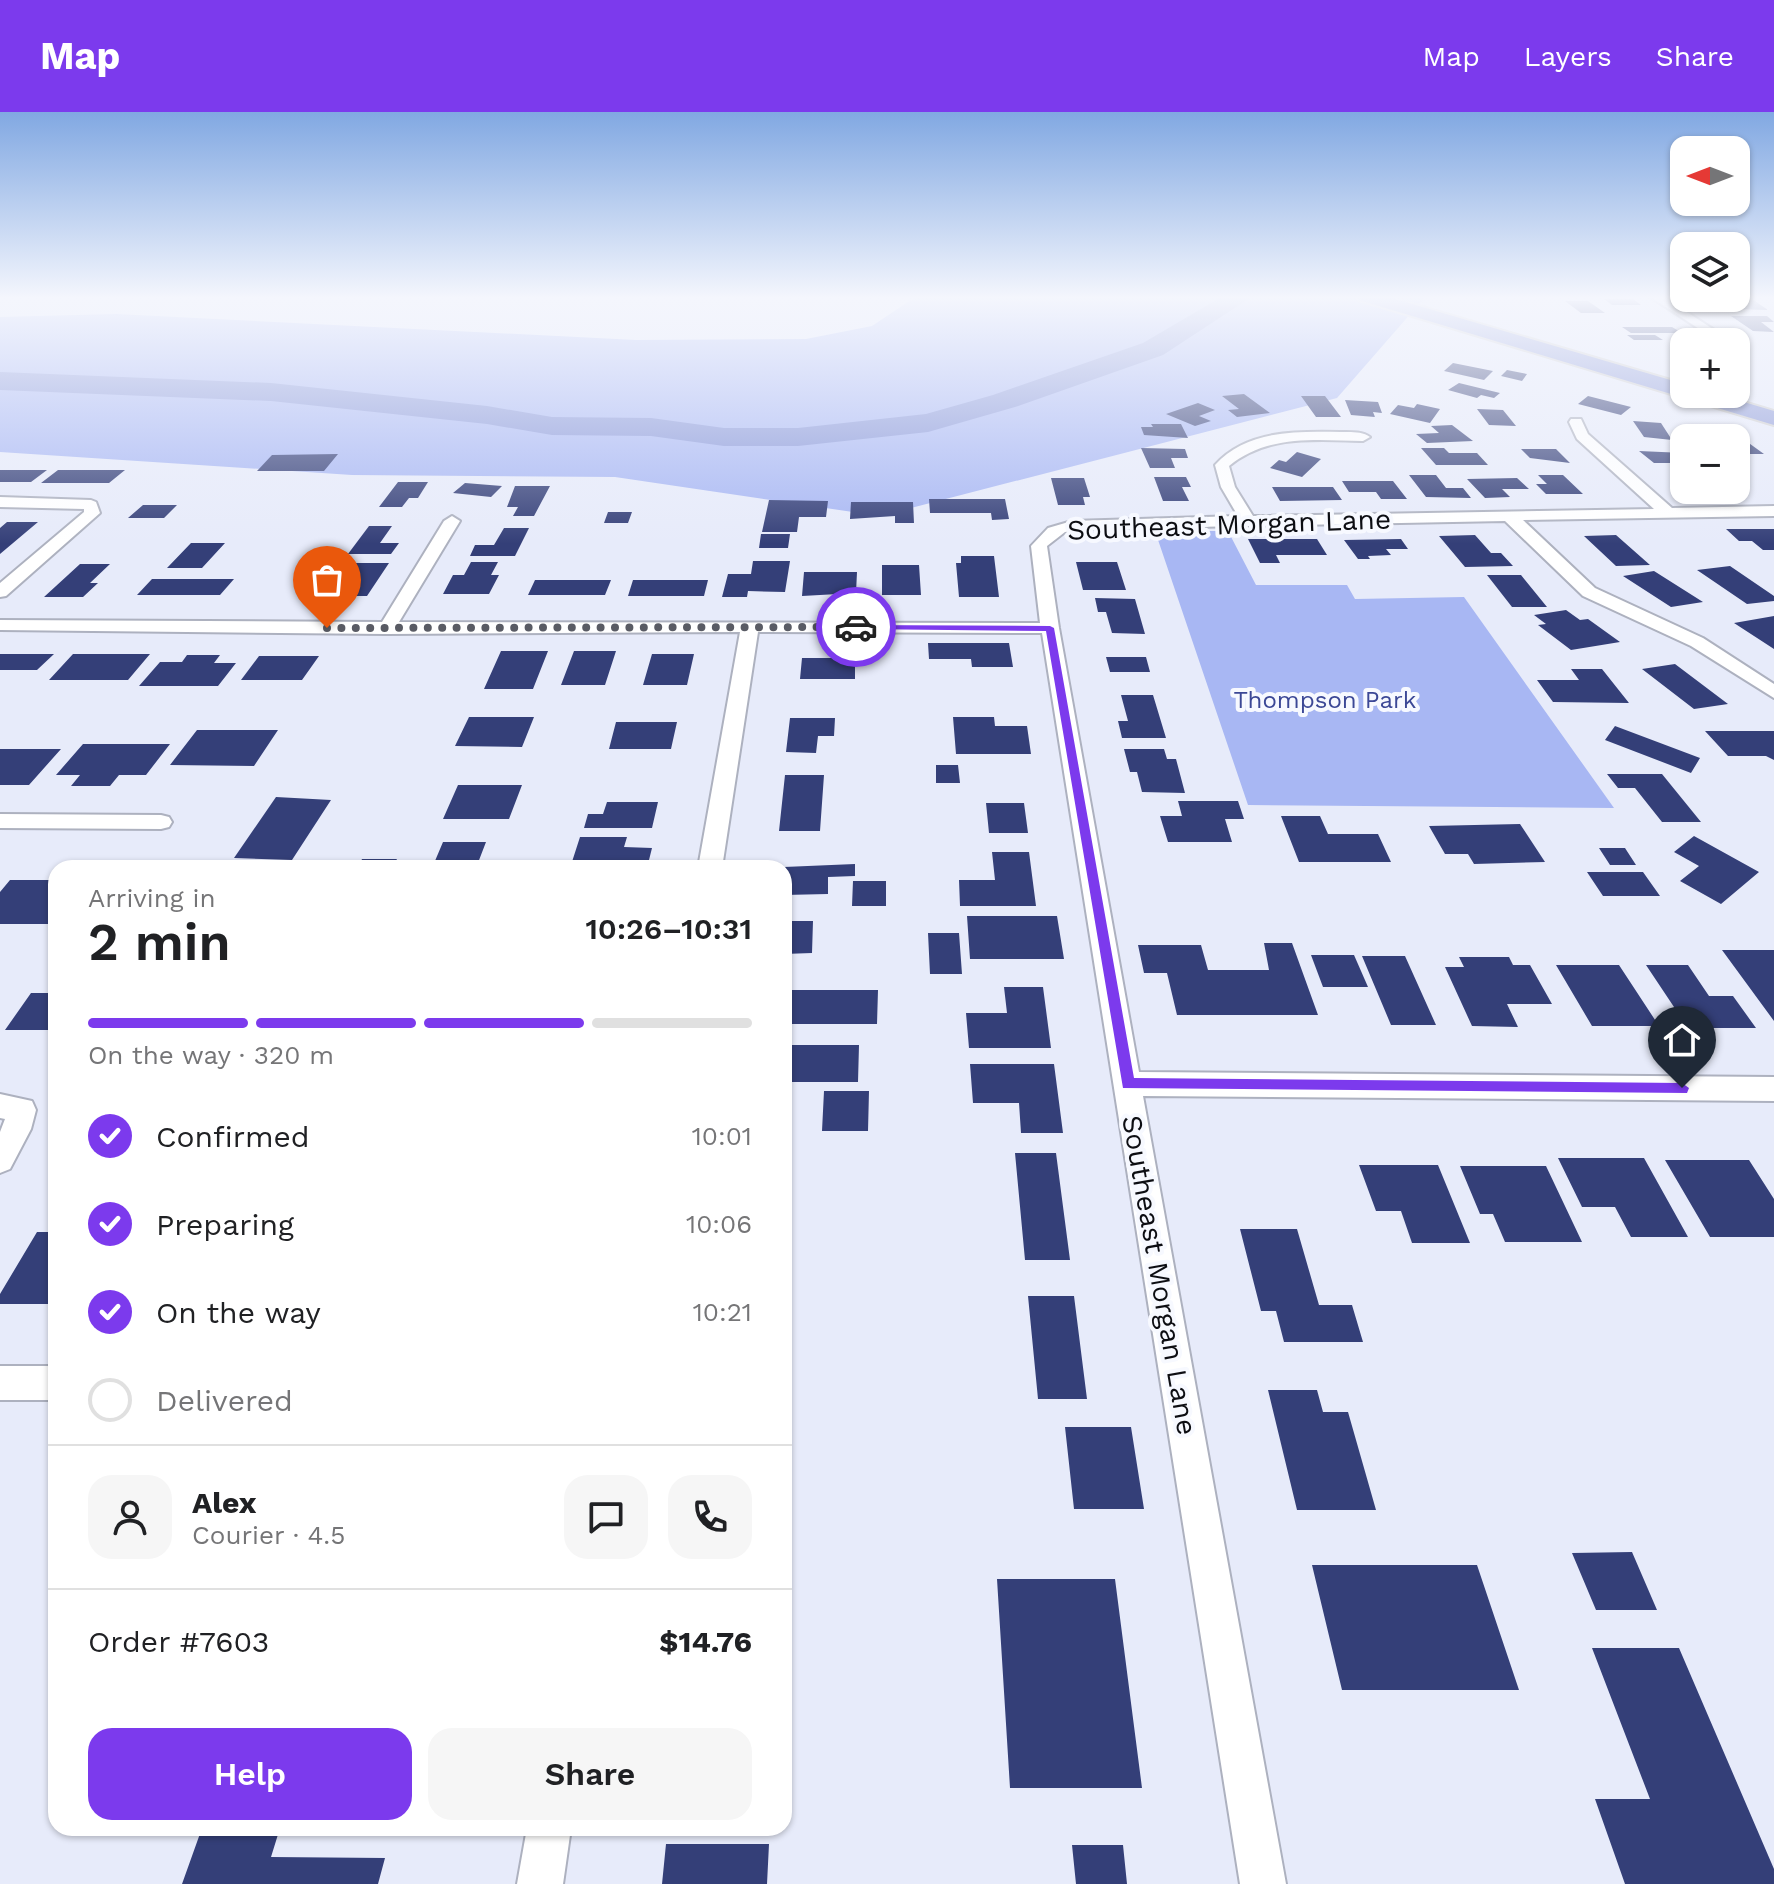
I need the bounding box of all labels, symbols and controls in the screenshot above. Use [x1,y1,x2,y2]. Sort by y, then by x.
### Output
text: Map [40,34,120,78]
text: Map [1423,40,1480,73]
text: Layers [1524,40,1612,73]
text: Share [1656,40,1734,73]
north arrow [1670,136,1750,216]
map controls [1670,136,1750,504]
button: layers [1670,232,1750,312]
button: + [1670,328,1750,408]
button: − [1670,424,1750,504]
street label: Southeast Morgan Lane [1067,502,1392,547]
pin [293,546,361,628]
icon: bag [305,558,349,602]
courier [816,587,896,667]
icon: car [834,605,878,649]
park label: Thompson Park [1234,686,1417,714]
text: Arriving in [88,883,216,913]
text: 10:26–10:31 [585,911,752,946]
text: 2 min [88,912,231,973]
pin [1648,1006,1716,1088]
icon: home [1660,1018,1704,1062]
text: On the way · 320 m [88,1040,334,1070]
street label: Southeast Morgan Lane [1115,1113,1204,1438]
icon: check [88,1114,132,1158]
text: Confirmed [156,1119,310,1154]
text: 10:01 [692,1121,752,1151]
icon: check [88,1202,132,1246]
text: Preparing [156,1207,294,1242]
text: 10:06 [686,1209,752,1239]
icon: check [88,1290,132,1334]
text: On the way [156,1295,321,1330]
text: 10:21 [693,1297,752,1327]
text: Delivered [156,1383,293,1418]
button: person [88,1475,172,1559]
button: chat [564,1475,648,1559]
button: phone [668,1475,752,1559]
text: Alex [192,1485,256,1520]
text: Courier · 4.5 [192,1520,345,1550]
text: Order #7603 [88,1624,269,1659]
text: $14.76 [659,1624,752,1659]
button: Help [88,1728,412,1820]
button: Share [428,1728,752,1820]

